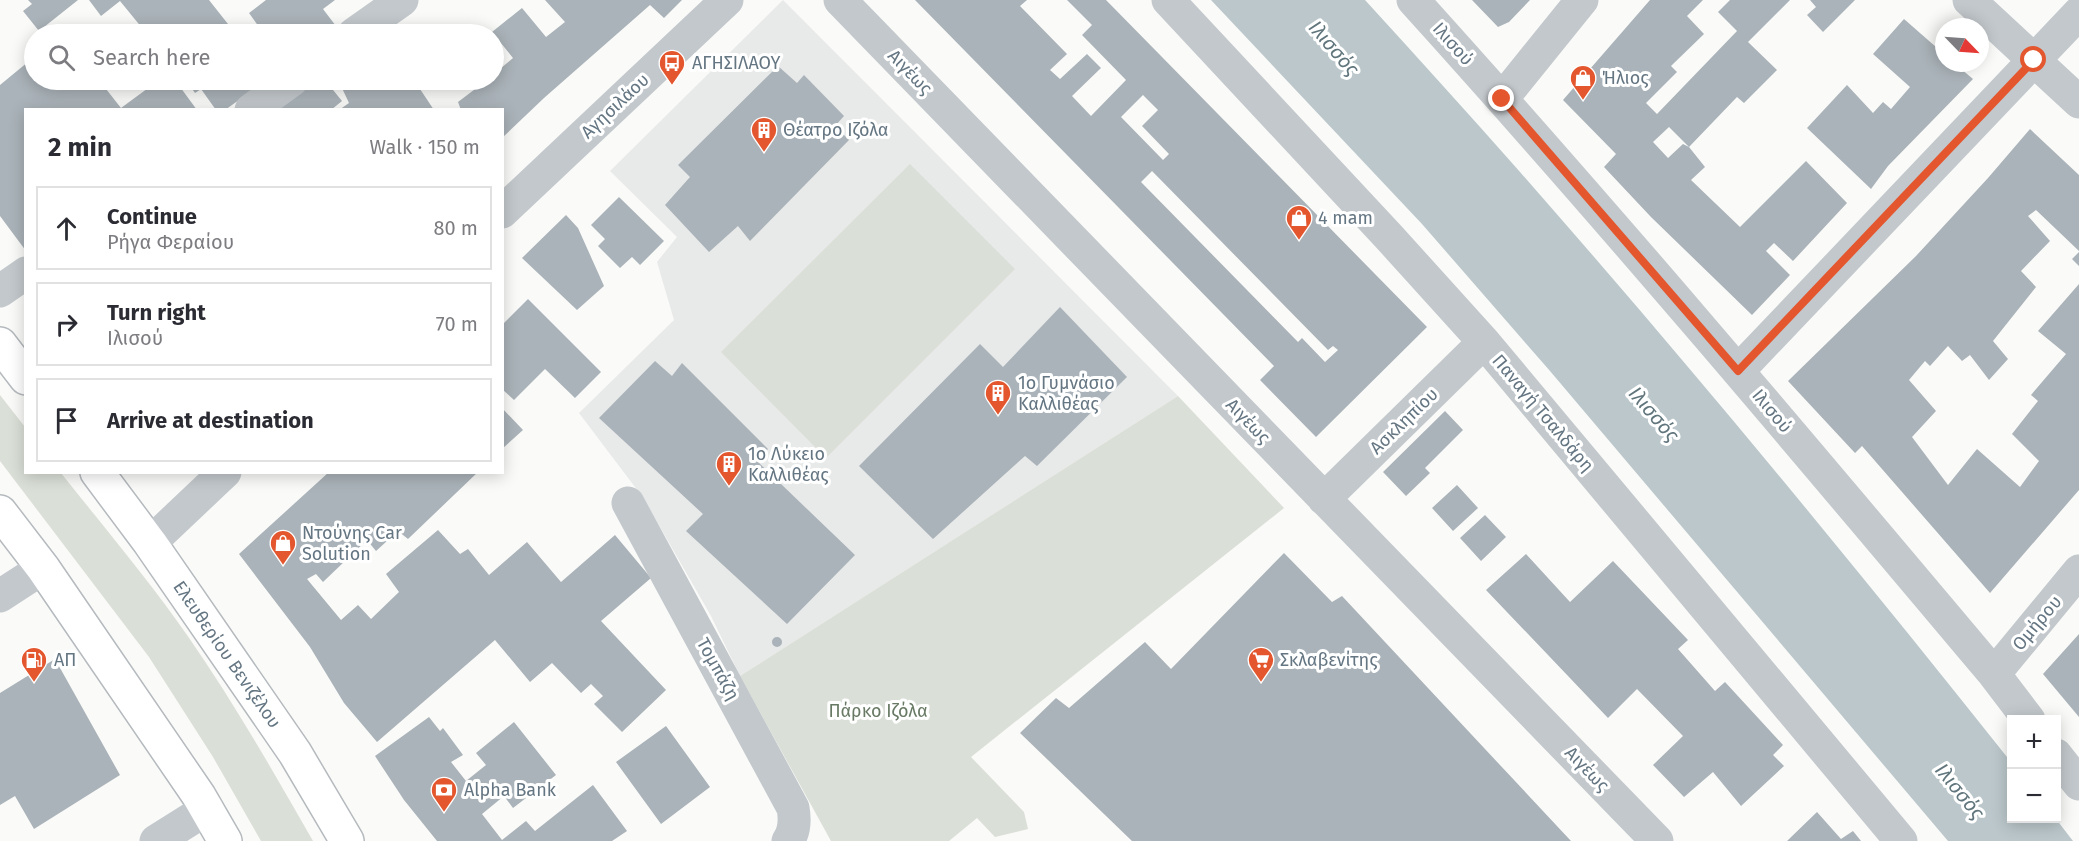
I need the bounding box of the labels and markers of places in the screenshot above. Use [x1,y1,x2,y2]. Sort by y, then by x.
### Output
bus stop icon: ΑΓΗΣΙΛΑΟΥ [657,48,687,86]
place label: ΑΓΗΣΙΛΑΟΥ [692,52,780,74]
shop icon: Ήλιος [1568,63,1598,101]
place label: Ήλιος [1602,67,1649,89]
building icon: Θέατρο Ιζόλα [749,115,779,153]
place label: Θέατρο Ιζόλα [783,119,889,141]
shop icon: 4 mam [1284,203,1314,241]
place label: 4 mam [1318,207,1373,229]
place label: 1ο Γυμνάσιο Καλλιθέας [1018,372,1115,415]
building icon: 1ο Γυμνάσιο Καλλιθέας [983,378,1013,416]
place label: 1ο Λύκειο Καλλιθέας [748,443,829,486]
building icon: 1ο Λύκειο Καλλιθέας [714,449,744,487]
place label: Ντούνης Car Solution [302,522,402,565]
shop icon: Ντούνης Car Solution [268,528,298,566]
fuel station icon: ΑΠ [19,645,49,683]
supermarket icon: Σκλαβενίτης [1246,645,1276,683]
place label: ΑΠ [54,649,76,671]
place label: Σκλαβενίτης [1280,649,1378,671]
bank icon: Alpha Bank [429,775,459,813]
place label: Alpha Bank [464,779,557,801]

